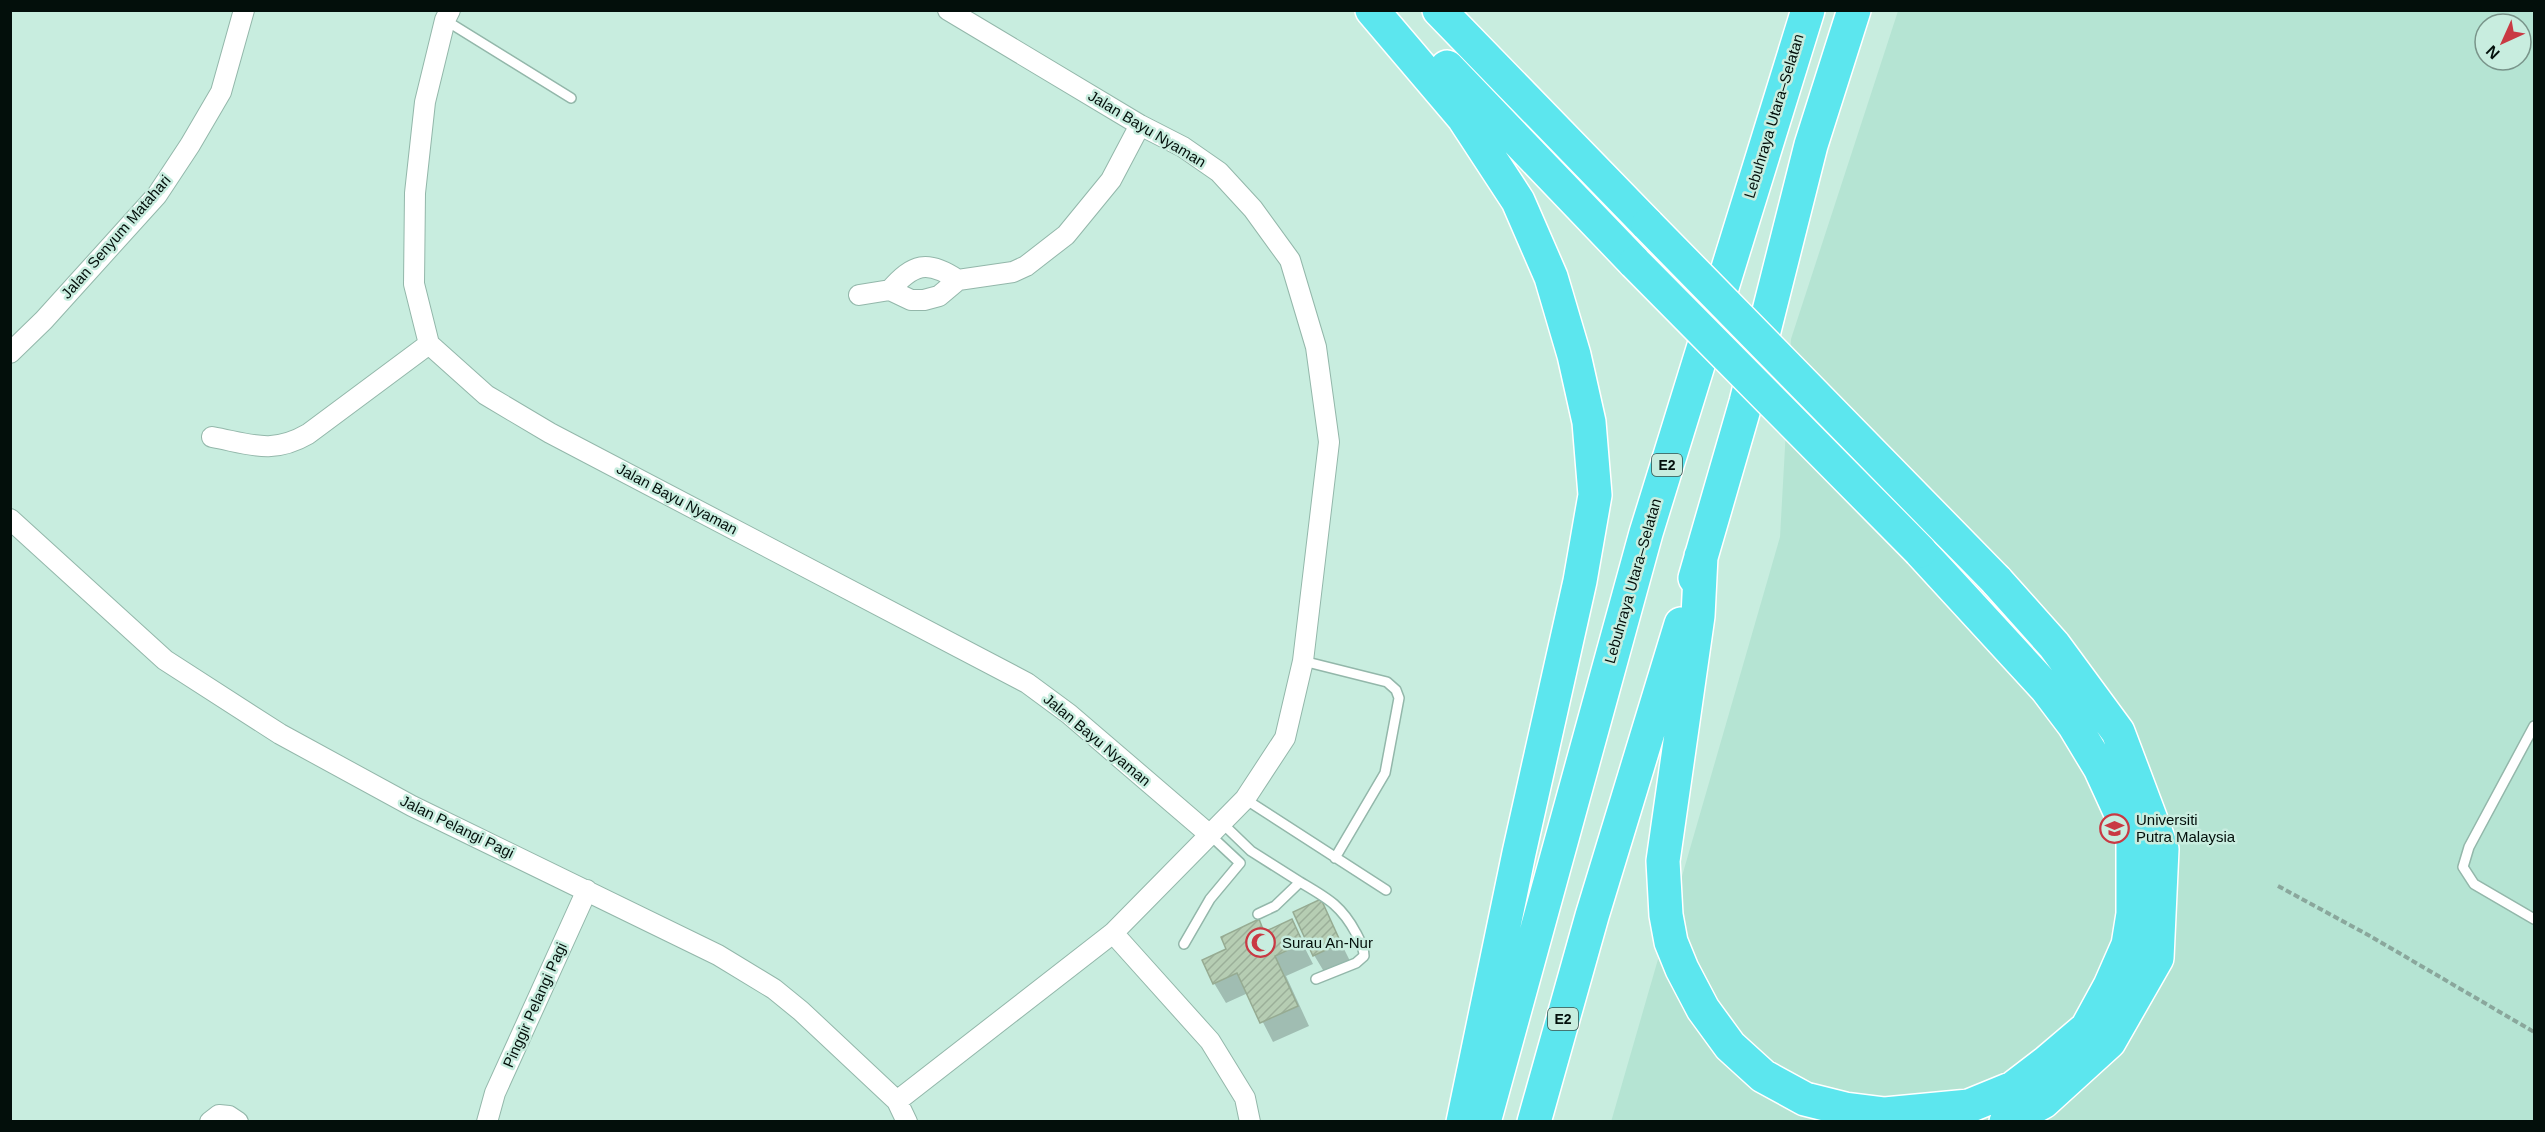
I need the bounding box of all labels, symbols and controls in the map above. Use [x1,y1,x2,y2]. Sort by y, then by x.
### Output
north arrow [2473,12,2533,72]
street label: Lebuhraya Utara–Selatan [1740,32,1807,200]
text: N [2483,42,2503,62]
street label: Jalan Bayu Nyaman [1085,87,1209,170]
street label: Jalan Senyum Matahari [58,172,174,302]
road number: E2 [1652,454,1682,476]
street label: Jalan Bayu Nyaman [614,460,740,538]
street label: Lebuhraya Utara–Selatan [1601,496,1664,665]
street label: Jalan Bayu Nyaman [1040,690,1154,789]
street label: Jalan Pelangi Pagi [398,792,517,861]
place label: Universiti Putra Malaysia [2136,811,2236,845]
school or university icon: Universiti Putra Malaysia [2099,813,2131,845]
mosque icon: Surau An-Nur [1245,927,1277,959]
place label: Surau An-Nur [1282,934,1373,951]
street label: Pinggir Pelangi Pagi [499,940,570,1070]
road number: E2 [1548,1008,1578,1030]

